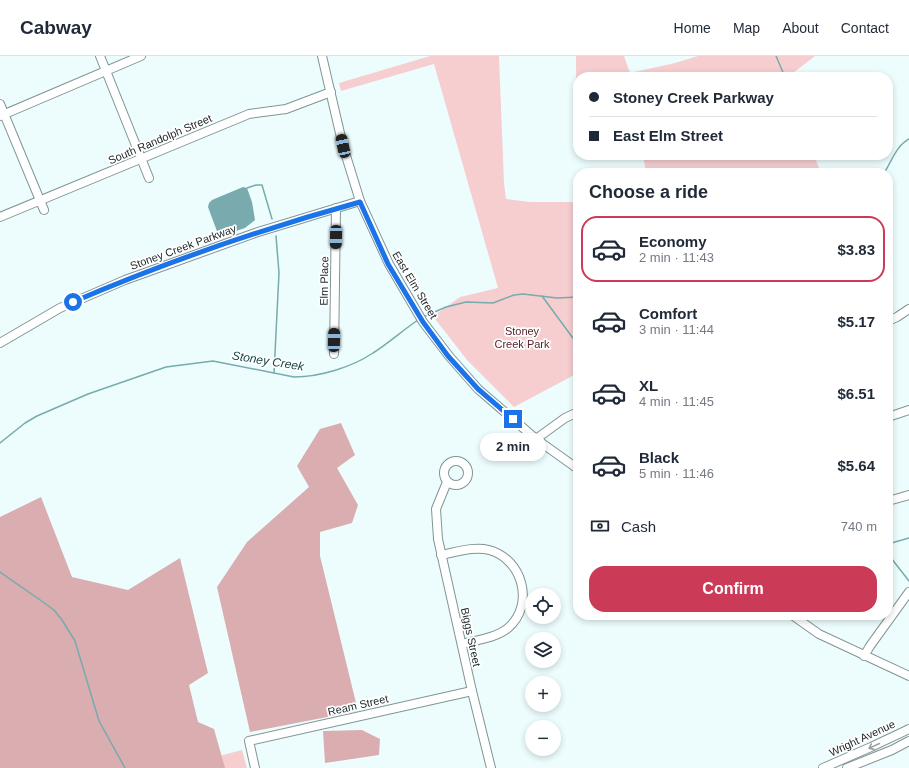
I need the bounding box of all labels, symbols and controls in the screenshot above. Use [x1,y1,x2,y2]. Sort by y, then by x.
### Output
text: Cabway [20,17,92,38]
text: Home [674,20,711,36]
text: Map [733,20,760,36]
text: About [782,20,819,36]
text: Contact [841,20,889,36]
text: Stoney Creek Parkway [613,89,774,106]
street label: South Randolph Street [106,112,214,166]
text: East Elm Street [613,127,723,144]
car [335,133,351,159]
text: Choose a ride [589,182,708,202]
street label: Stoney Creek Parkway [128,222,238,272]
car [330,225,342,249]
icon: car [591,231,627,267]
text: Economy [639,233,707,250]
text: $3.83 [837,241,875,258]
street label: East Elm Street [390,249,440,321]
text: 2 min · 11:43 [639,250,714,265]
street label: Elm Place [318,256,330,306]
route start [64,293,82,311]
icon: car [591,303,627,339]
text: Comfort [639,305,697,322]
text: $5.17 [837,313,875,330]
text: 3 min · 11:44 [639,322,714,337]
park label: Stoney Creek Park [494,325,550,350]
car [328,328,340,352]
water label: Stoney Creek [231,348,306,374]
icon: car [591,375,627,411]
text: XL [639,377,658,394]
text: $6.51 [837,385,875,402]
text: 4 min · 11:45 [639,394,714,409]
route end [504,410,522,428]
callout: 2 min [480,433,546,461]
text: 2 min [496,439,530,454]
icon: car [591,447,627,483]
text: Black [639,449,679,466]
text: $5.64 [837,457,875,474]
text: 5 min · 11:46 [639,466,714,481]
icon: cash [589,515,611,537]
text: Cash [621,518,656,535]
text: 740 m [841,519,877,534]
button: Confirm [589,566,877,612]
map controls [525,588,561,756]
button: locate [525,588,561,624]
street label: Biggs Street [459,606,483,668]
button: layers [525,632,561,668]
button: + [525,676,561,712]
street label: Ream Street [327,692,389,718]
street label: Wright Avenue [827,718,897,758]
button: − [525,720,561,756]
one-way arrow [868,743,880,750]

